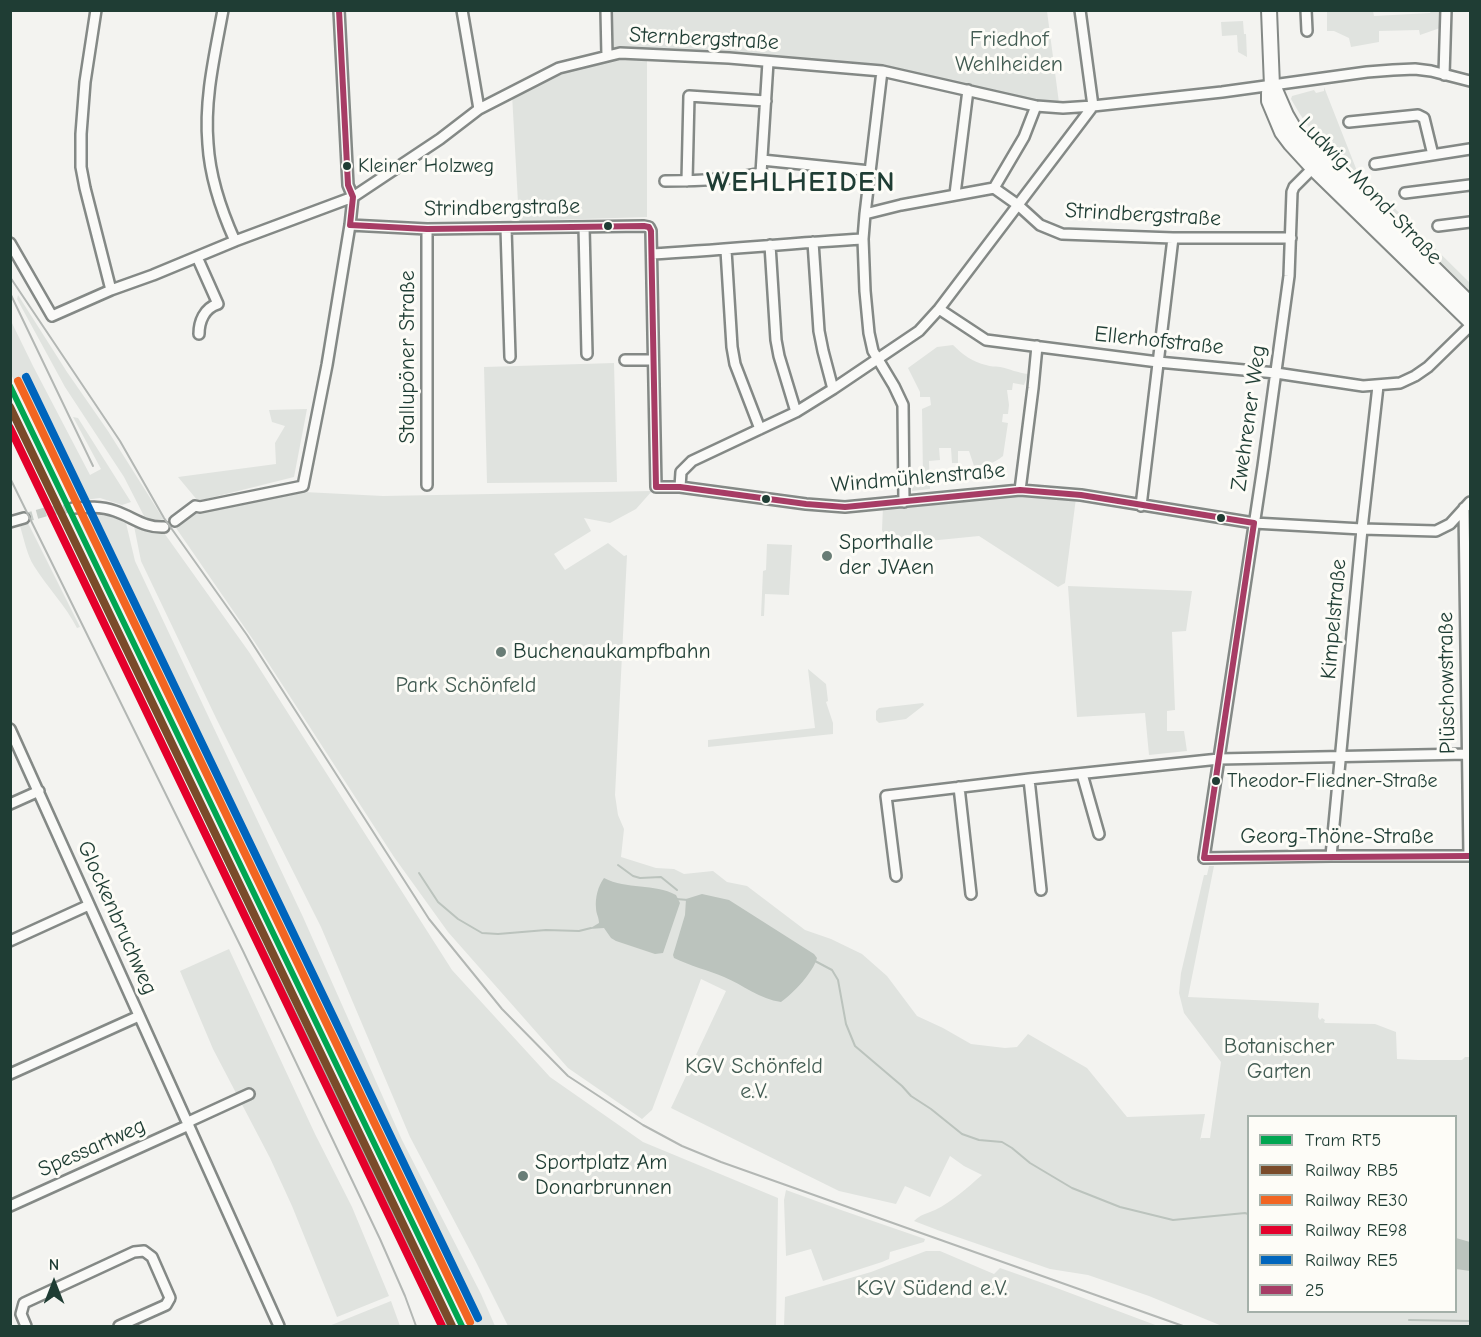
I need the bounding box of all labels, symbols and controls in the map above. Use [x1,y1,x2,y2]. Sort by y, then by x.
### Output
street label: Sternbergstraße [628,22,780,56]
park label: Friedhof Wehlheiden [955,27,1063,78]
street label: Ludwig-Mond-Straße [1293,111,1447,271]
place label: Kleiner Holzweg [358,154,494,178]
marker: Kleiner Holzweg [341,160,353,172]
district label: WEHLHEIDEN [706,166,896,200]
street label: Strindbergstraße [424,193,580,223]
street label: Strindbergstraße [1064,198,1222,232]
unlabelled marker [602,220,614,232]
street label: Stallupöner Straße [395,270,421,444]
street label: Ellerhofstraße [1093,321,1225,361]
street label: Zwehrener Weg [1226,343,1272,493]
street label: Windmühlenstraße [830,457,1006,499]
unlabelled marker [760,493,772,505]
unlabelled marker [1215,512,1227,524]
place label: Sporthalle der JVAen [839,530,934,582]
marker: Sporthalle der JVAen [820,549,834,563]
street label: Kimpelstraße [1316,558,1352,680]
street label: Plüschowstraße [1433,612,1461,754]
place label: Buchenaukampfbahn [513,639,711,665]
marker: Buchenaukampfbahn [494,645,508,659]
park label: Park Schönfeld [395,673,537,699]
place label: Theodor-Fliedner-Straße [1227,769,1438,793]
marker: Theodor-Fliedner-Straße [1210,775,1222,787]
street label: Georg-Thöne-Straße [1240,824,1434,850]
street label: Glockenbruchweg [71,837,163,999]
park label: Botanischer Garten [1224,1034,1334,1086]
park label: KGV Schönfeld e.V. [685,1054,823,1106]
street label: Spessartweg [34,1113,150,1183]
legend [1247,1115,1457,1313]
text: Tram RT5 [1305,1130,1381,1151]
place label: Sportplatz Am Donarbrunnen [535,1150,672,1202]
text: Railway RB5 [1305,1160,1398,1181]
marker: Sportplatz Am Donarbrunnen [516,1169,530,1183]
text: Railway RE30 [1305,1190,1408,1211]
text: Railway RE98 [1305,1220,1407,1241]
text: Railway RE5 [1305,1250,1398,1271]
north arrow [24,1253,84,1313]
text: N [49,1256,59,1274]
park label: KGV Südend e.V. [857,1276,1007,1302]
text: 25 [1305,1280,1324,1301]

